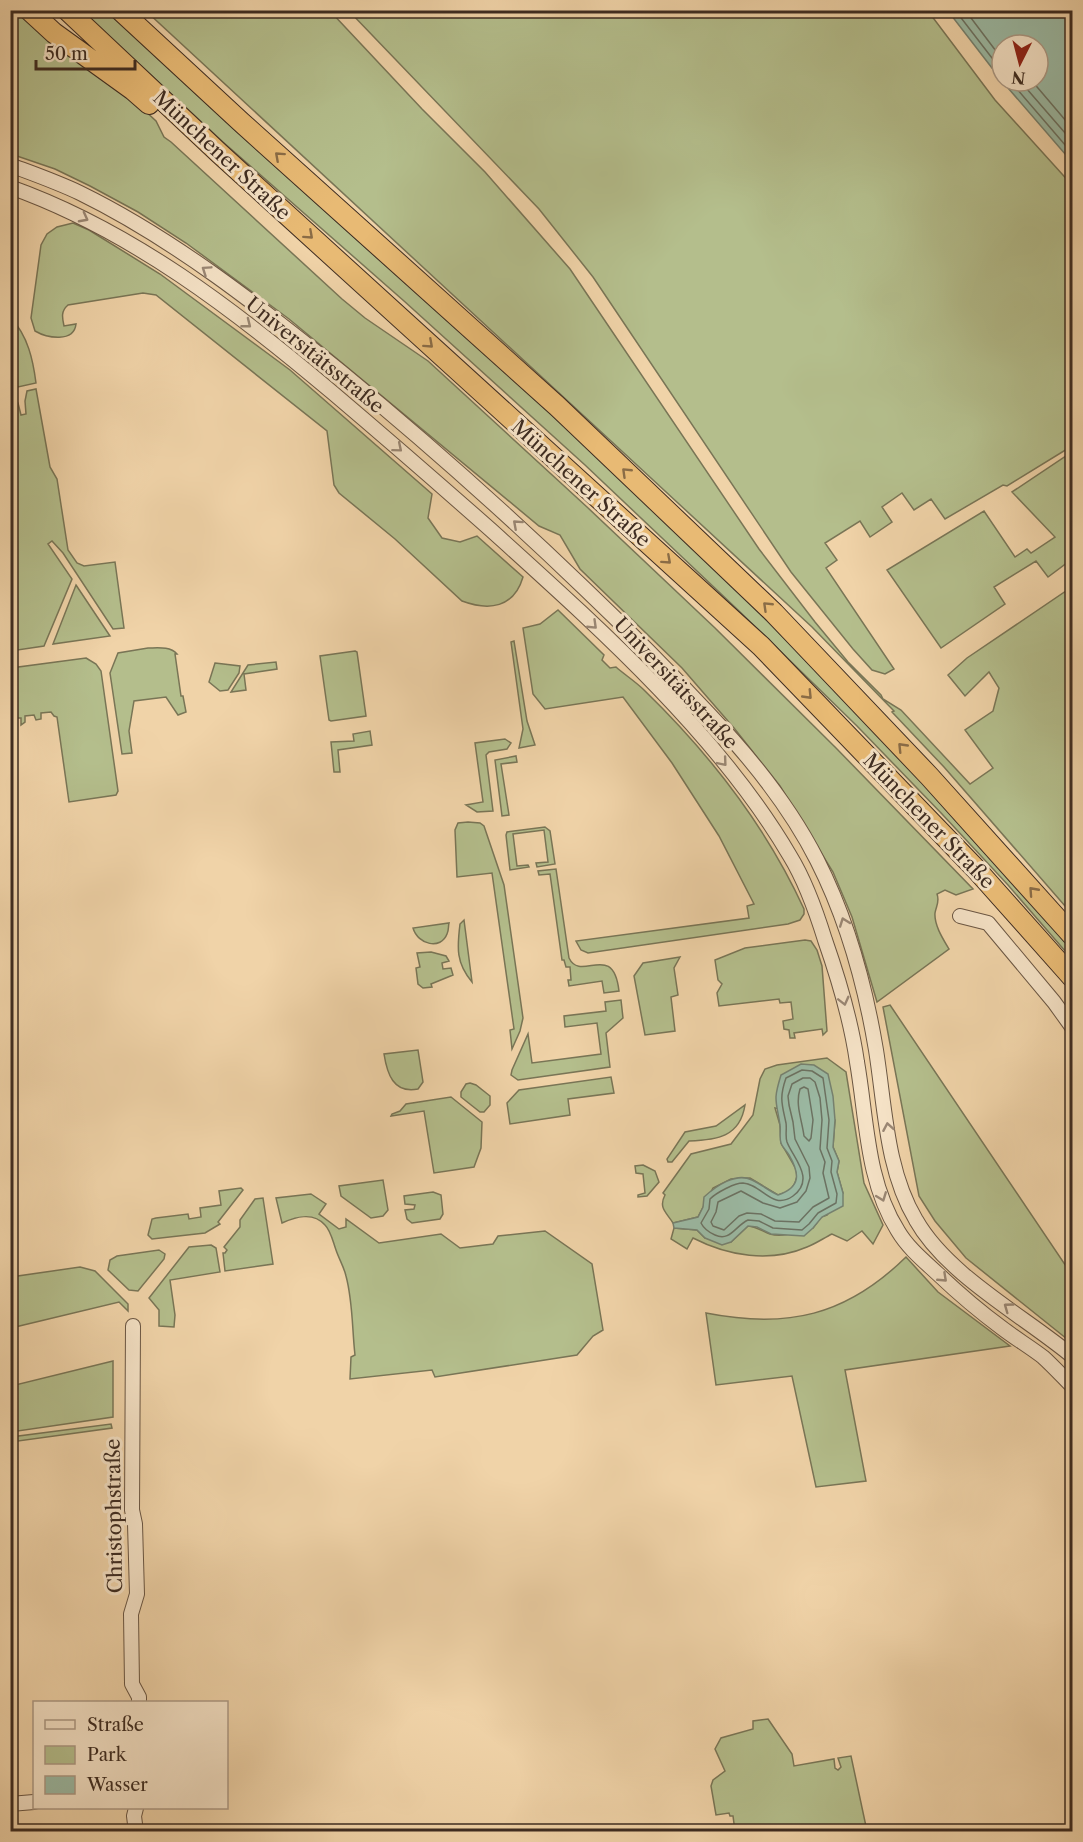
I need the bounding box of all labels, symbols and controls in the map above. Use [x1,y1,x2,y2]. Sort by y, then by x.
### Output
scale bar [36,33,135,71]
north arrow [990,33,1050,93]
text: 50 m [45,43,88,65]
text: N [1010,67,1026,89]
street label: Münchener Straße [148,85,296,225]
one-way arrow [275,152,285,163]
one-way arrow [77,211,88,222]
one-way arrow [303,228,313,239]
one-way arrow [201,266,212,277]
street label: Universitätsstraße [241,292,389,418]
one-way arrow [241,316,252,327]
one-way arrow [423,337,433,348]
street label: Münchener Straße [507,414,655,552]
one-way arrow [391,441,402,452]
one-way arrow [622,468,633,479]
one-way arrow [513,520,524,531]
one-way arrow [660,553,670,564]
one-way arrow [764,603,775,614]
street label: Universitätsstraße [609,612,743,754]
one-way arrow [586,617,597,628]
one-way arrow [800,687,811,698]
one-way arrow [898,743,909,754]
street label: Münchener Straße [858,748,1000,894]
one-way arrow [716,755,727,766]
one-way arrow [1029,887,1040,898]
one-way arrow [838,917,851,928]
one-way arrow [837,995,849,1006]
one-way arrow [882,1122,894,1131]
one-way arrow [875,1190,887,1201]
one-way arrow [936,1271,947,1282]
one-way arrow [1004,1304,1015,1315]
street label: Christophstraße [101,1438,127,1594]
legend [33,1701,228,1809]
text: Straße [87,1714,144,1736]
text: Park [87,1744,128,1766]
text: Wasser [86,1774,148,1796]

